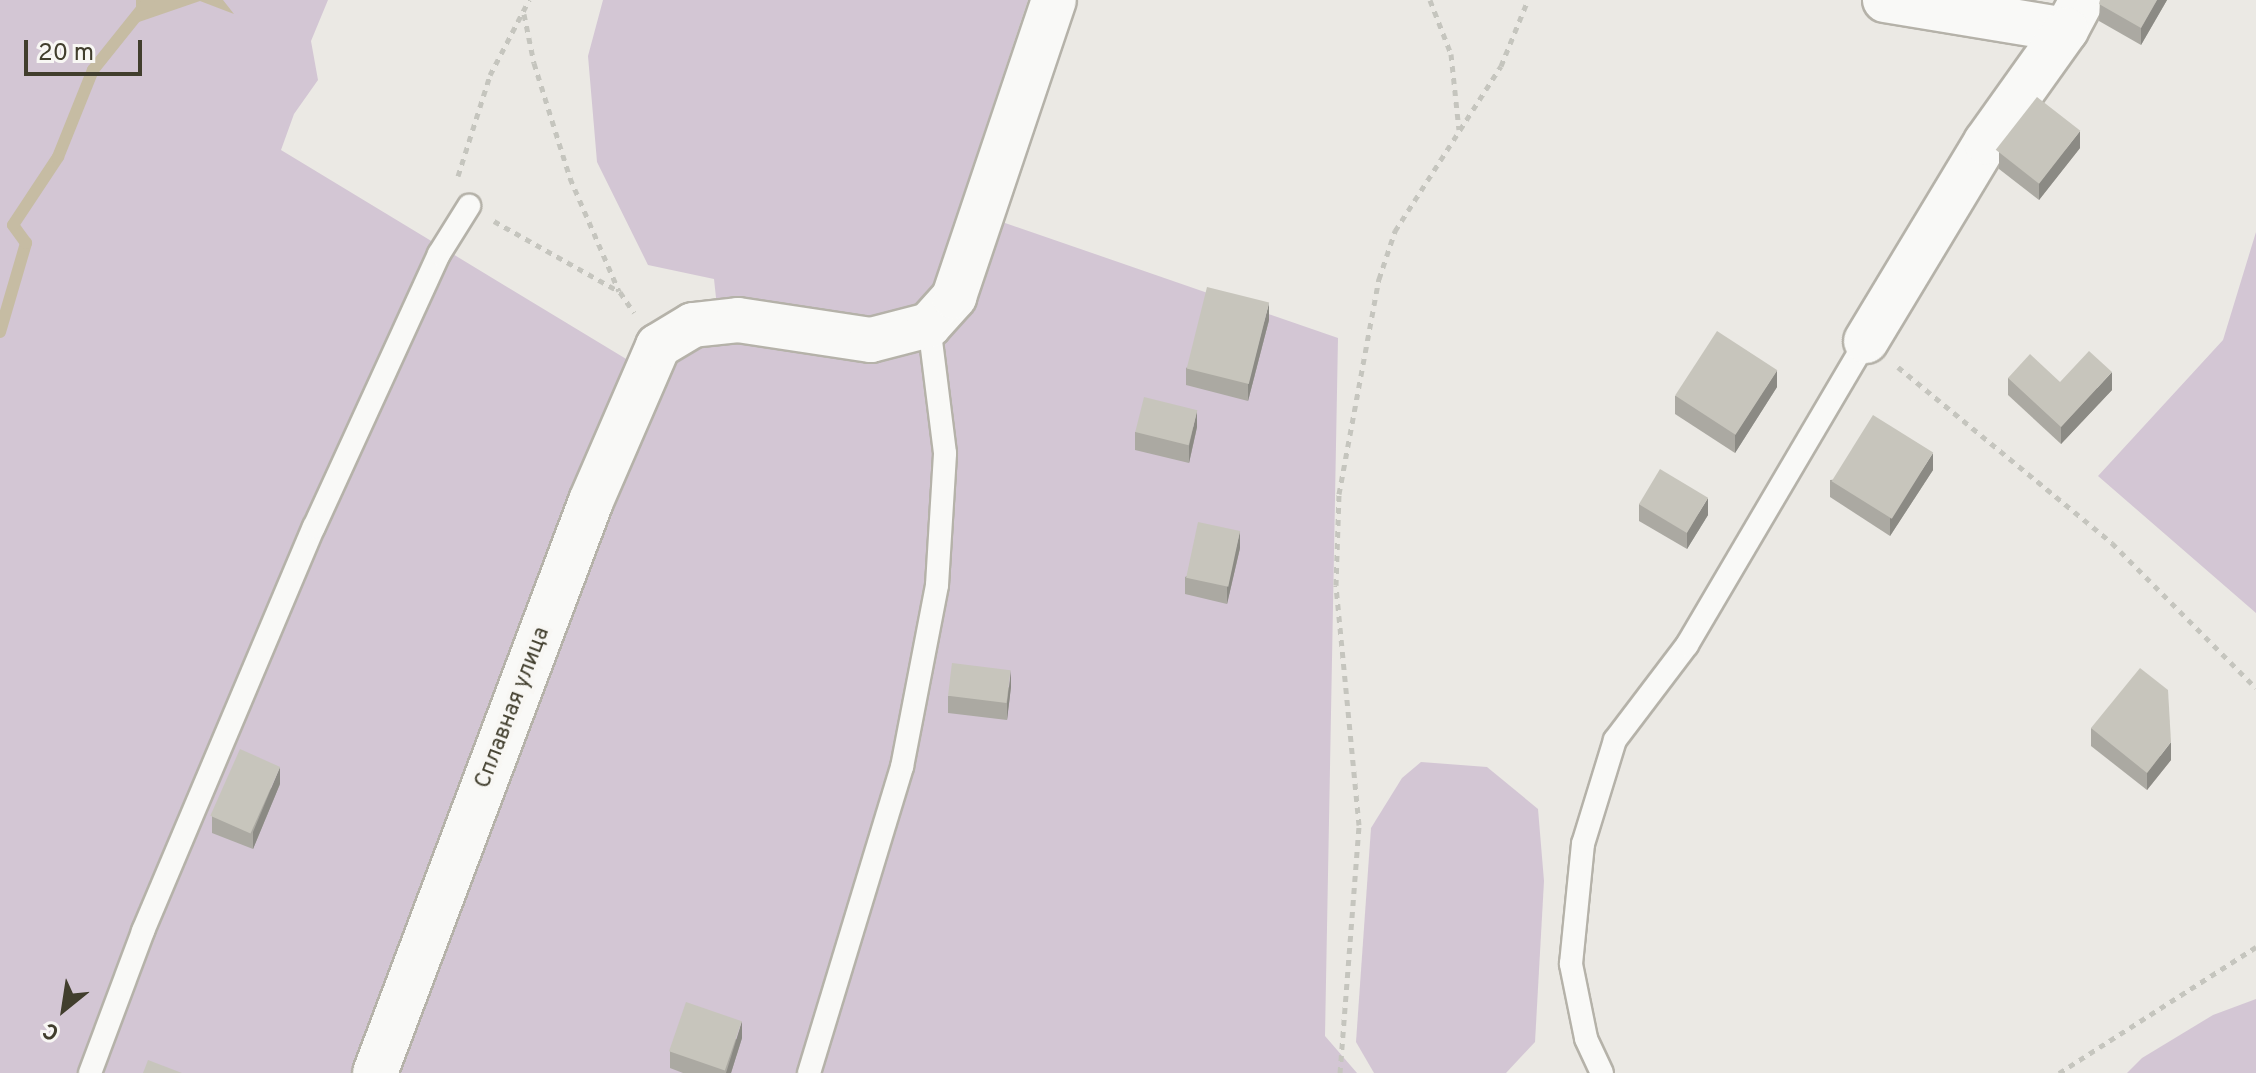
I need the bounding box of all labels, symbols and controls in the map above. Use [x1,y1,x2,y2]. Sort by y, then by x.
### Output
scale bar [28,24,146,74]
text: 20 m [38,39,94,69]
street label: Сплавная улица [470,624,556,792]
north arrow [24,969,104,1049]
text: С [39,1015,65,1045]

